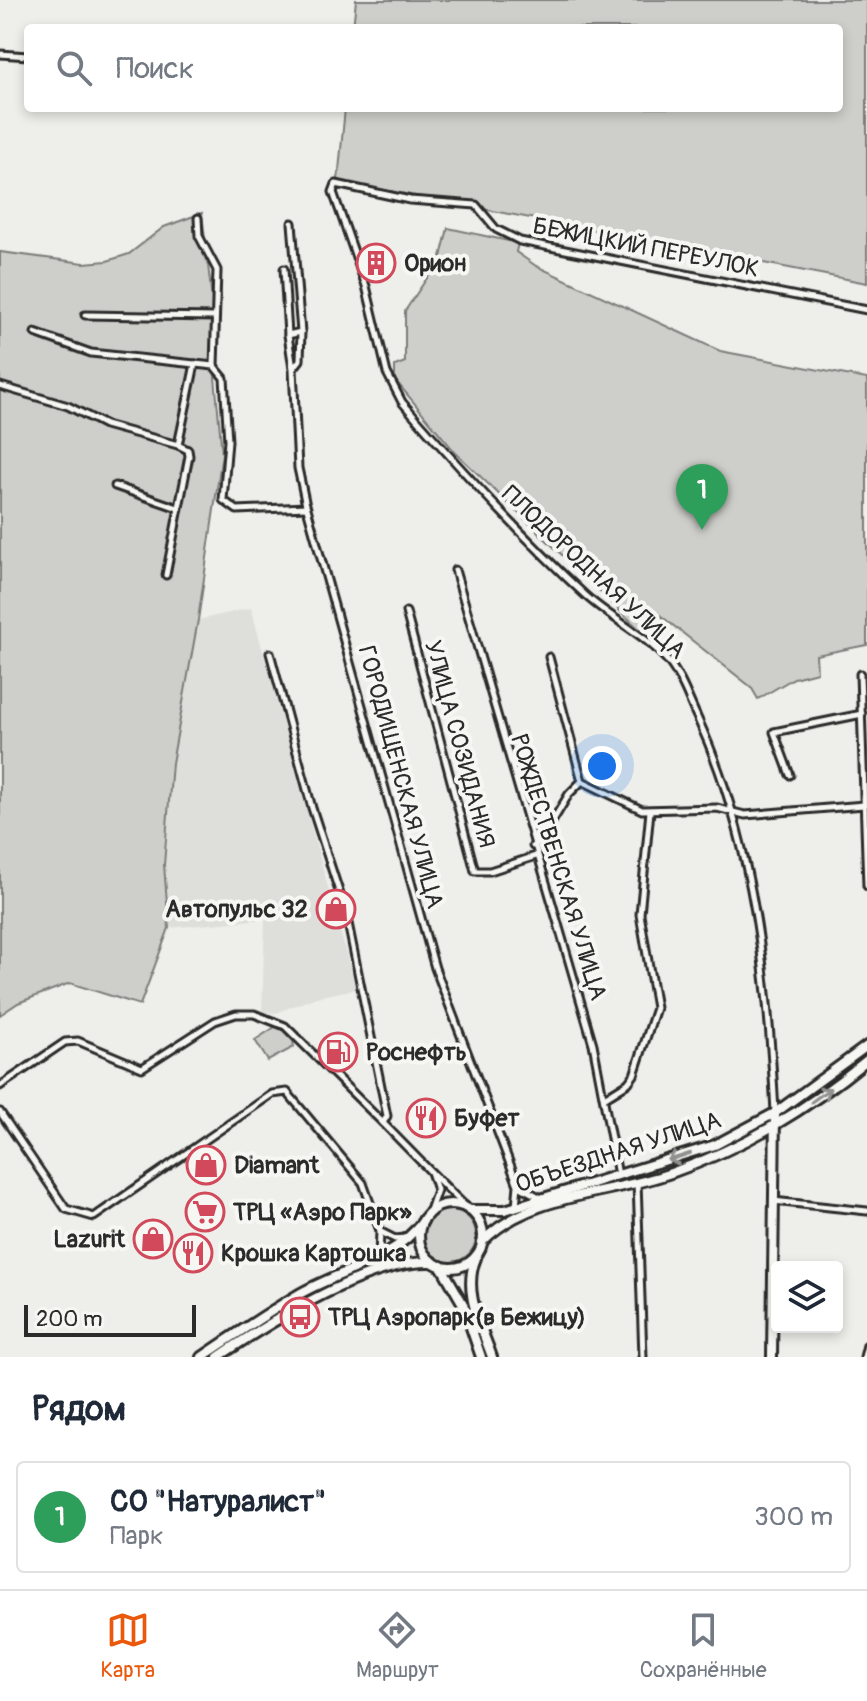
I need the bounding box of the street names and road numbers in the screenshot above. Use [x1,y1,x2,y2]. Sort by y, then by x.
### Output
street label: БЕЖИЦКИЙ ПЕРЕУЛОК [530,211,761,284]
street label: ПЛОДОРОДНАЯ УЛИЦА [496,480,692,665]
street label: УЛИЦА СОЗИДАНИЯ [418,637,501,851]
street label: ГОРОДИЩЕНСКАЯ УЛИЦА [351,643,450,912]
street label: РОЖДЕСТВЕНСКАЯ УЛИЦА [504,730,613,1004]
street label: ОБЪЕЗДНАЯ УЛИЦА [512,1106,725,1199]

